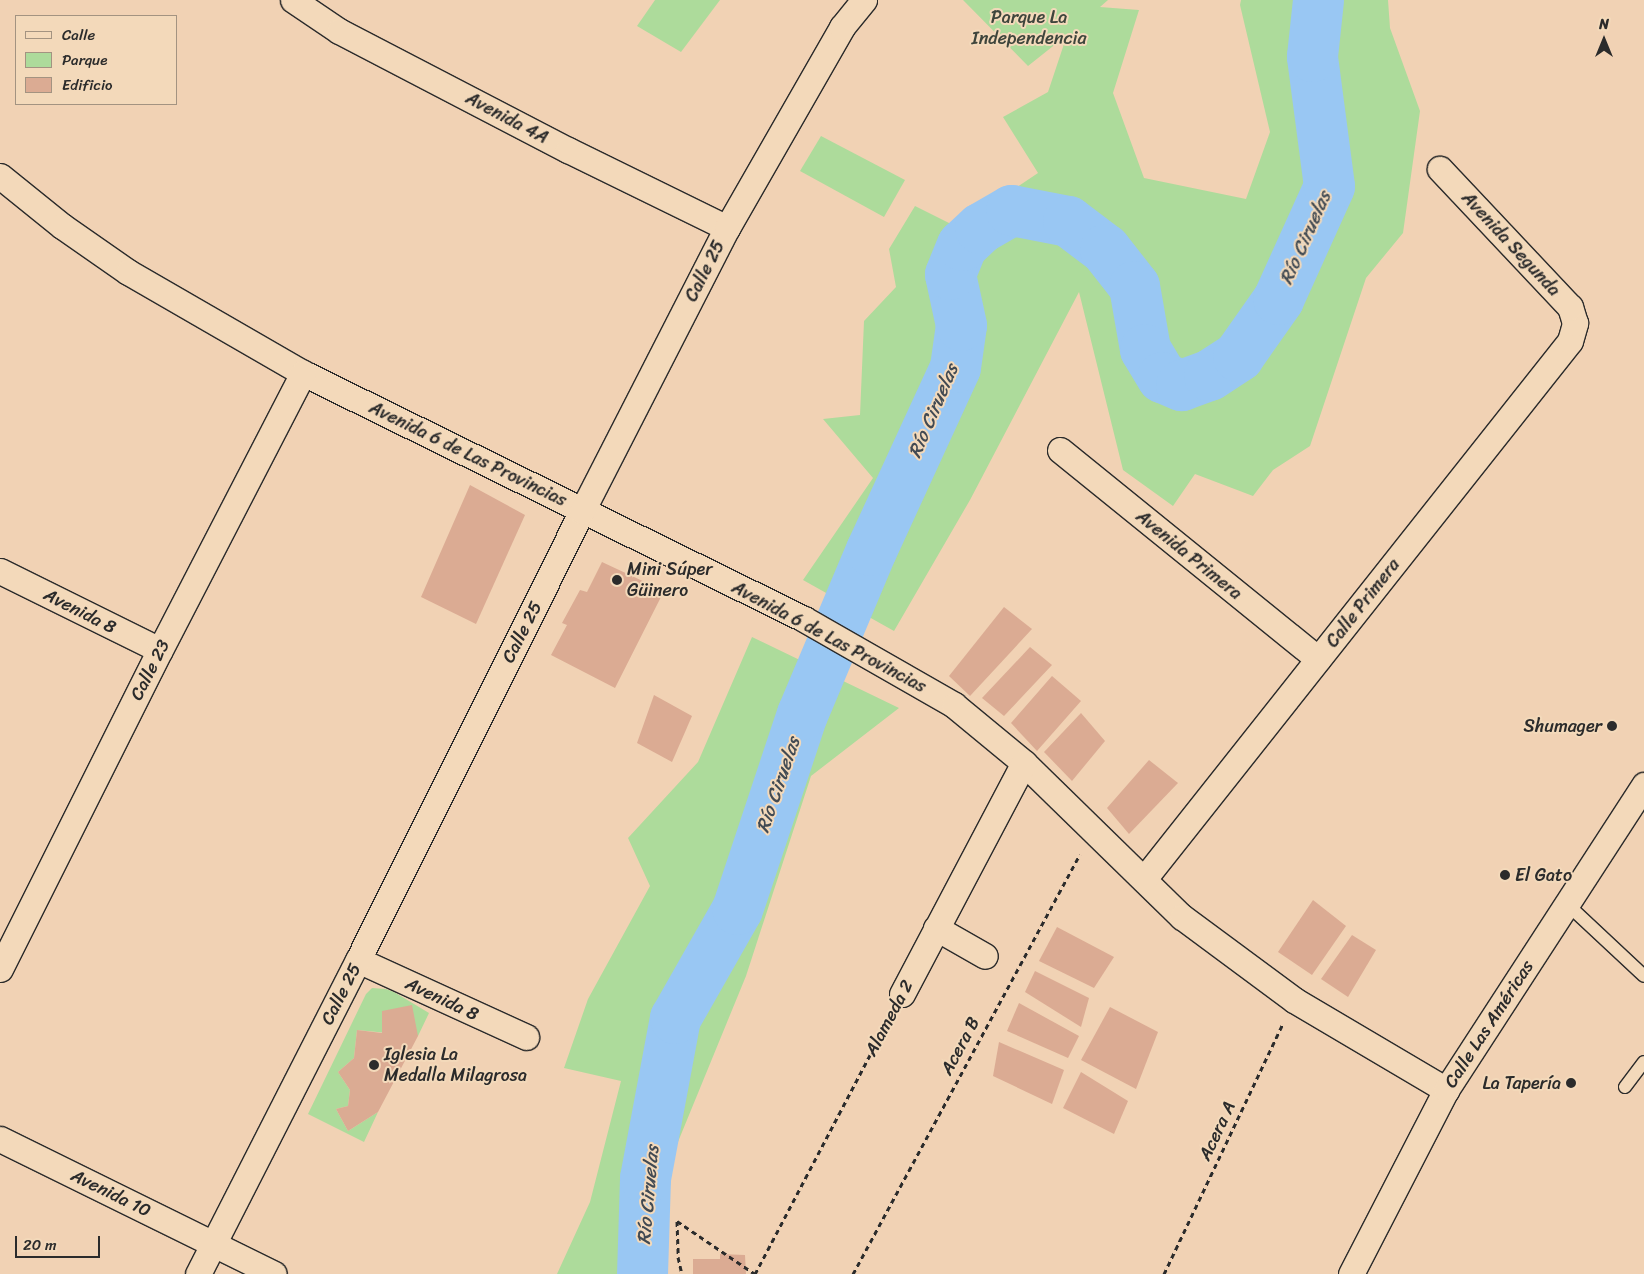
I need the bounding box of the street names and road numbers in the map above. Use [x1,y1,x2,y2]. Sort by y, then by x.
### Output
street label: Avenida 4A [462,87,552,149]
street label: Avenida Segunda [1457,187,1565,301]
street label: Calle 25 [680,237,730,305]
street label: Avenida 6 de Las Provincias [365,397,571,511]
street label: Avenida Primera [1132,506,1246,604]
street label: Calle Primera [1321,554,1405,652]
street label: Avenida 6 de Las Provincias [728,576,930,698]
street label: Avenida 8 [40,584,120,638]
street label: Calle 25 [497,598,547,666]
street label: Calle 23 [126,636,174,704]
street label: Calle Las Américas [1440,956,1538,1092]
street label: Calle 25 [316,960,366,1028]
street label: Avenida 8 [402,973,482,1025]
street label: Alameda 2 [860,976,918,1060]
street label: Acera B [936,1013,984,1079]
street label: Acera A [1194,1098,1240,1164]
street label: Avenida 10 [67,1164,155,1222]

